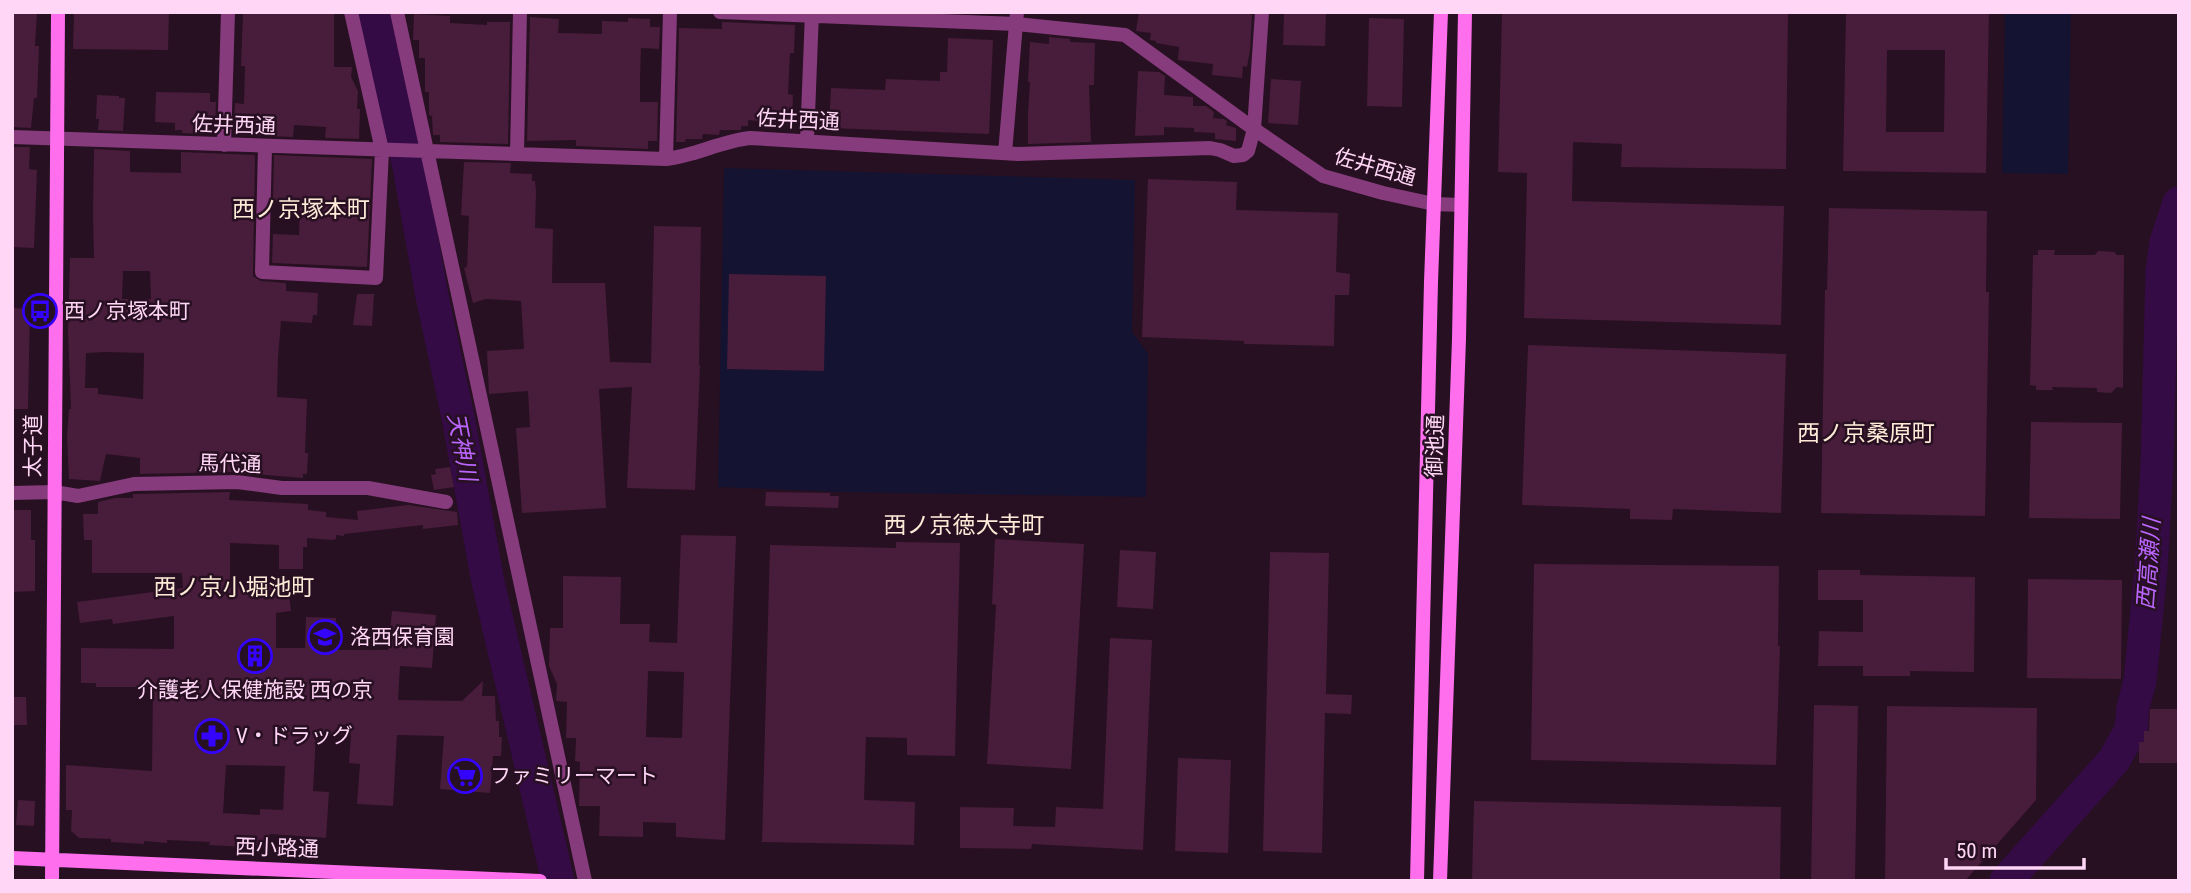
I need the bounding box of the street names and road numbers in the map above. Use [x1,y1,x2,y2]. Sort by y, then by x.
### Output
street label: 佐井西通 [755,106,841,134]
street label: 佐井西通 [192,112,276,138]
street label: 佐井西通 [1331,144,1419,190]
street label: 御池通 [1422,414,1448,478]
street label: 太子道 [21,415,45,478]
street label: 馬代通 [198,451,262,477]
street label: 西小路通 [235,835,319,861]

